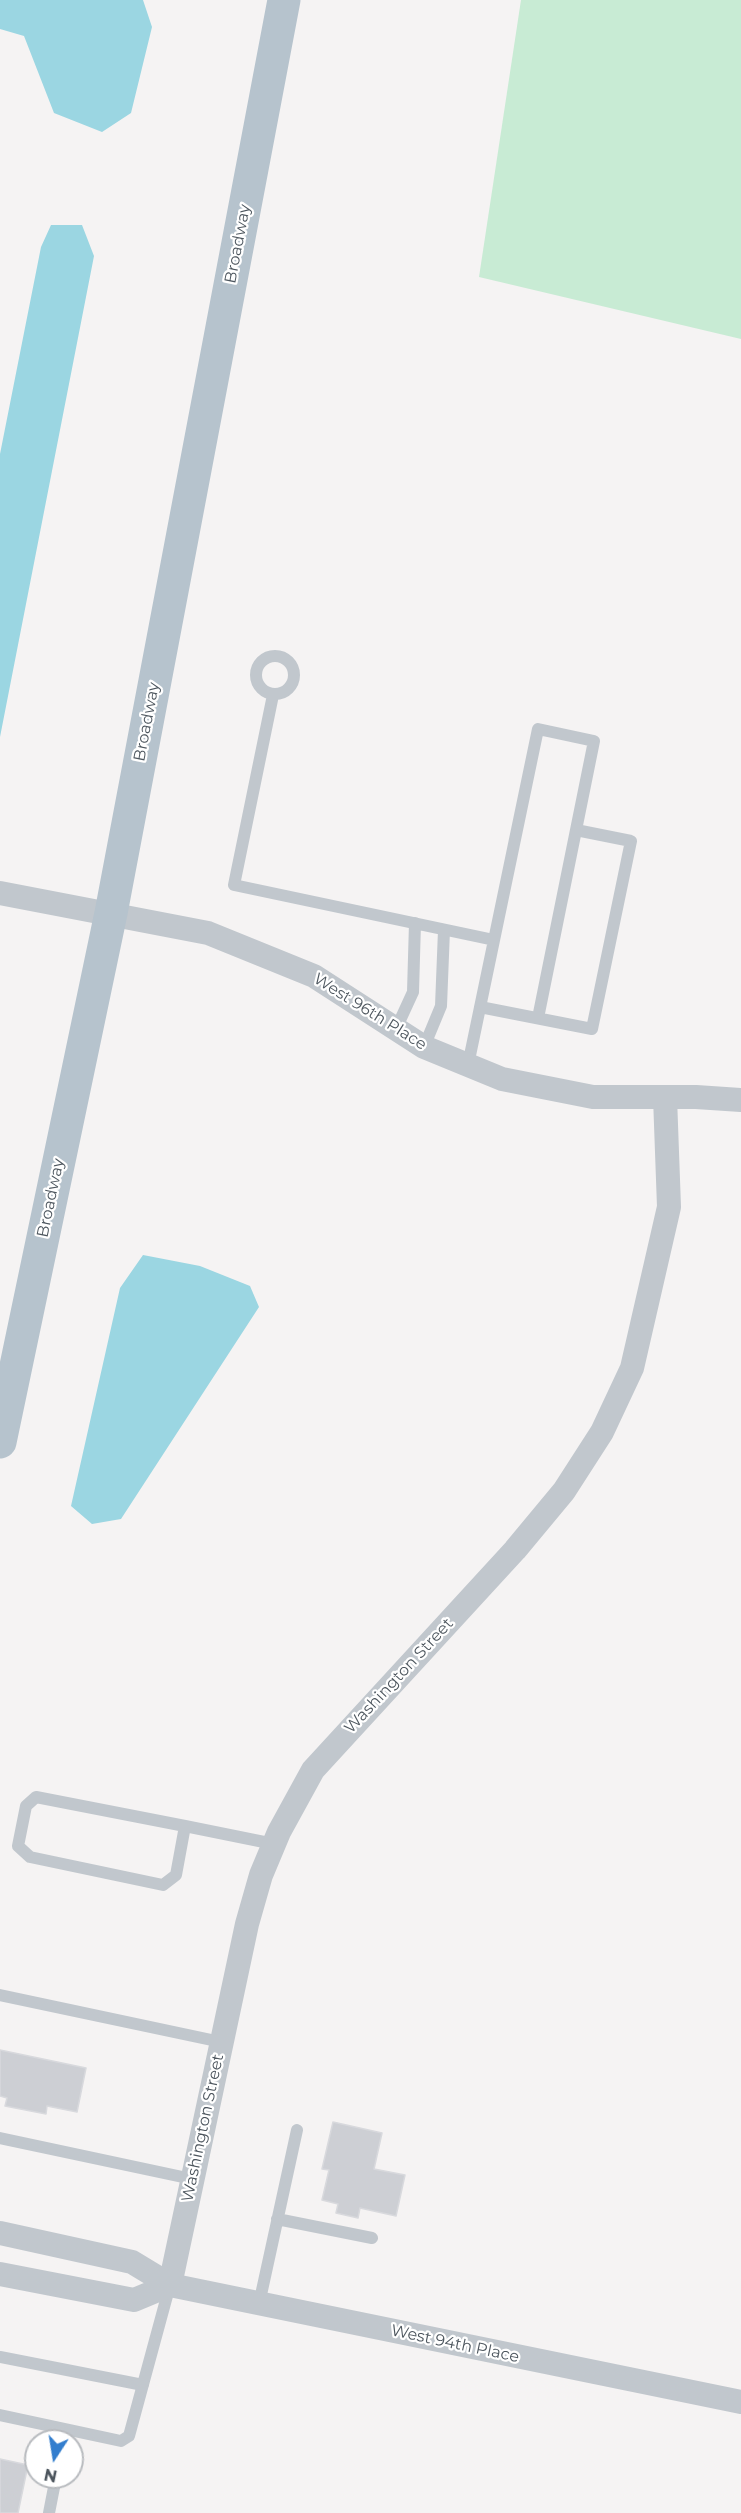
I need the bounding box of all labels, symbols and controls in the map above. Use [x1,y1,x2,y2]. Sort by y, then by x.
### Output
street label: Broadway [221,203,255,285]
street label: Broadway [130,681,164,763]
street label: West 96th Place [310,969,430,1055]
street label: Broadway [33,1157,69,1239]
street label: Washington Street [341,1614,457,1738]
street label: Washington Street [178,2052,228,2204]
street label: West 94th Place [389,2321,521,2367]
north arrow [24,2429,84,2489]
text: N [42,2465,59,2486]

